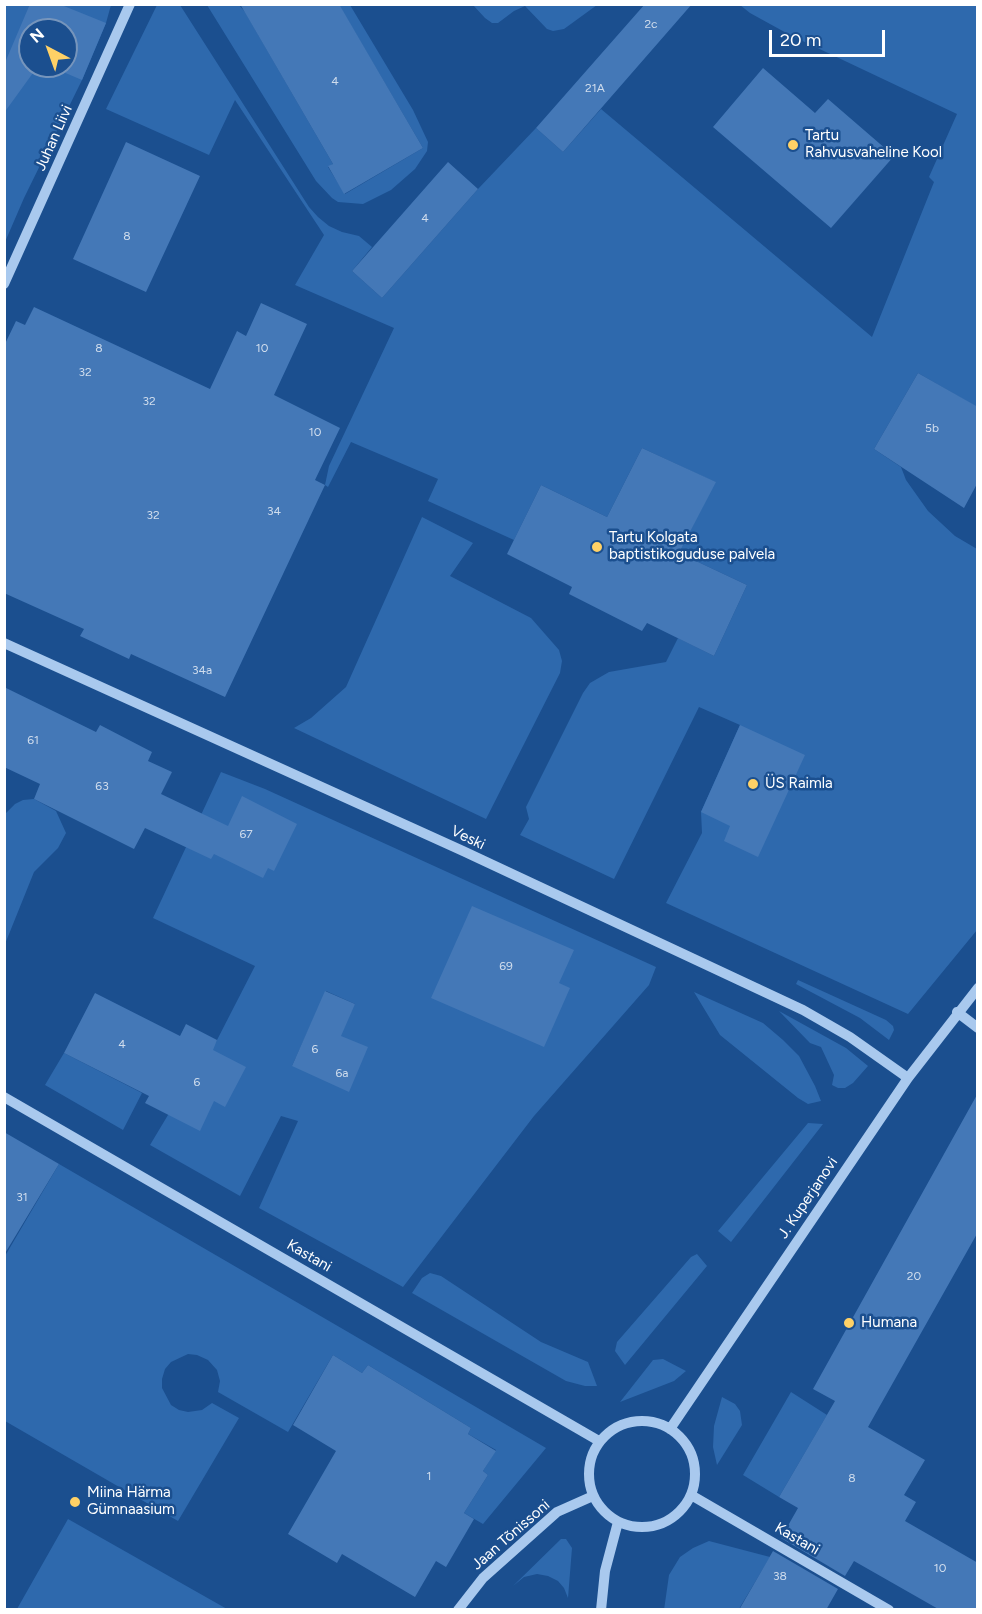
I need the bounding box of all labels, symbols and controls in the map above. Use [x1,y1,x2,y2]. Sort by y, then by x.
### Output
house number: 2c [644,17,658,31]
north arrow [18,18,78,78]
scale bar [772,18,888,56]
text: N [26,24,48,47]
text: 20 m [780,29,821,51]
house number: 4 [331,74,339,88]
house number: 21A [585,81,605,95]
street label: Juhan Liivi [31,102,77,174]
place label: Tartu Rahvusvaheline Kool [805,127,942,162]
marker: Tartu Rahvusvaheline Kool [786,138,800,152]
house number: 4 [421,211,429,225]
house number: 8 [123,229,131,243]
house number: 8 [95,341,103,355]
house number: 10 [256,341,268,355]
house number: 32 [78,365,92,379]
house number: 32 [142,394,156,408]
house number: 5b [925,421,939,435]
house number: 10 [309,425,321,439]
house number: 34 [267,504,281,518]
house number: 32 [146,508,160,522]
place label: Tartu Kolgata baptistikoguduse palvela [609,529,775,564]
marker: Tartu Kolgata baptistikoguduse palvela [590,540,604,554]
house number: 34a [192,663,212,677]
house number: 61 [27,733,39,747]
place label: ÜS Raimla [765,775,833,793]
marker: ÜS Raimla [746,777,760,791]
house number: 63 [95,779,109,793]
street label: Veski [448,822,488,854]
house number: 67 [239,827,253,841]
house number: 69 [499,959,513,973]
house number: 4 [118,1037,126,1051]
house number: 6 [312,1042,318,1056]
house number: 6a [336,1066,348,1080]
house number: 6 [194,1075,200,1089]
street label: J. Kuperjanovi [774,1154,842,1242]
house number: 31 [16,1190,28,1204]
street label: Kastani [283,1236,335,1276]
house number: 20 [907,1269,921,1283]
place label: Humana [861,1314,917,1332]
marker: Humana [842,1316,856,1330]
house number: 1 [427,1469,431,1483]
house number: 8 [848,1471,856,1485]
place label: Miina Härma Gümnaasium [87,1484,175,1519]
marker: Miina Härma Gümnaasium [68,1495,82,1509]
street label: Jaan Tõnissoni [468,1496,554,1574]
street label: Kastani [771,1519,823,1559]
house number: 10 [934,1561,946,1575]
house number: 38 [773,1569,787,1583]

